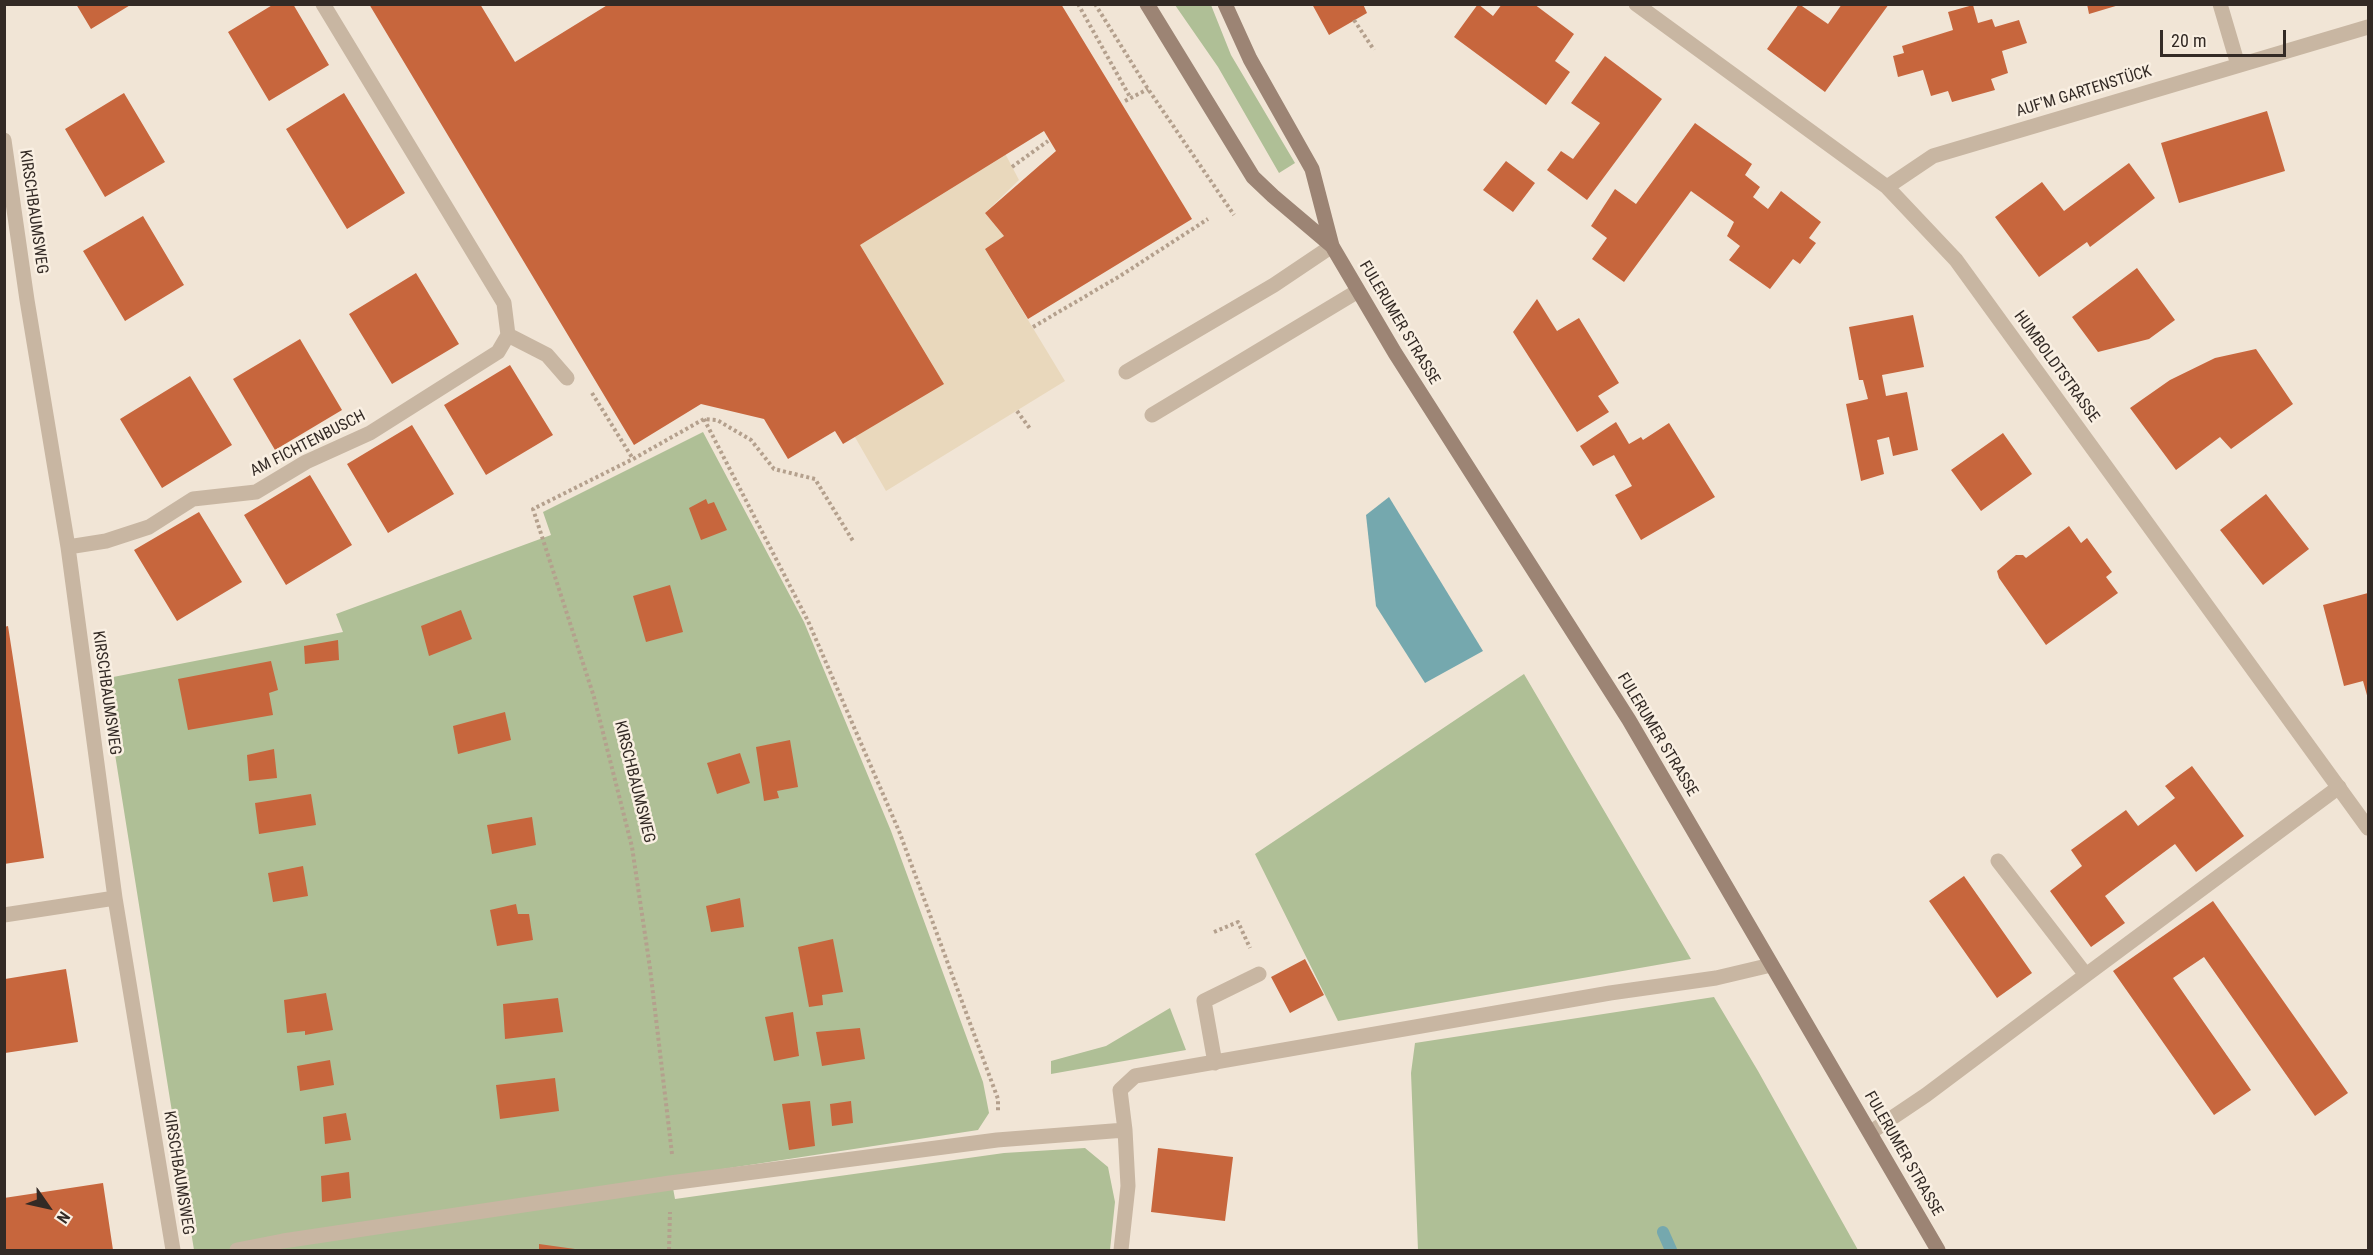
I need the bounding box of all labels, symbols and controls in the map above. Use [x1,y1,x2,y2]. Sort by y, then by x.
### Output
scale bar [2163,18,2289,56]
text: 20 m [2171,30,2206,51]
street label: AUF'M GARTENSTÜCK [2014,62,2154,122]
street label: KIRSCHBAUMSWEG [15,149,51,275]
street label: FULERUMER STRASSE [1355,258,1443,388]
street label: HUMBOLDTSTRASSE [2009,308,2103,426]
street label: AM FICHTENBUSCH [247,407,369,481]
street label: KIRSCHBAUMSWEG [88,630,124,756]
street label: FULERUMER STRASSE [1613,670,1701,800]
street label: KIRSCHBAUMSWEG [610,719,658,845]
street label: FULERUMER STRASSE [1859,1088,1947,1220]
street label: KIRSCHBAUMSWEG [159,1110,197,1236]
north arrow [18,1177,78,1237]
text: N [53,1208,74,1227]

